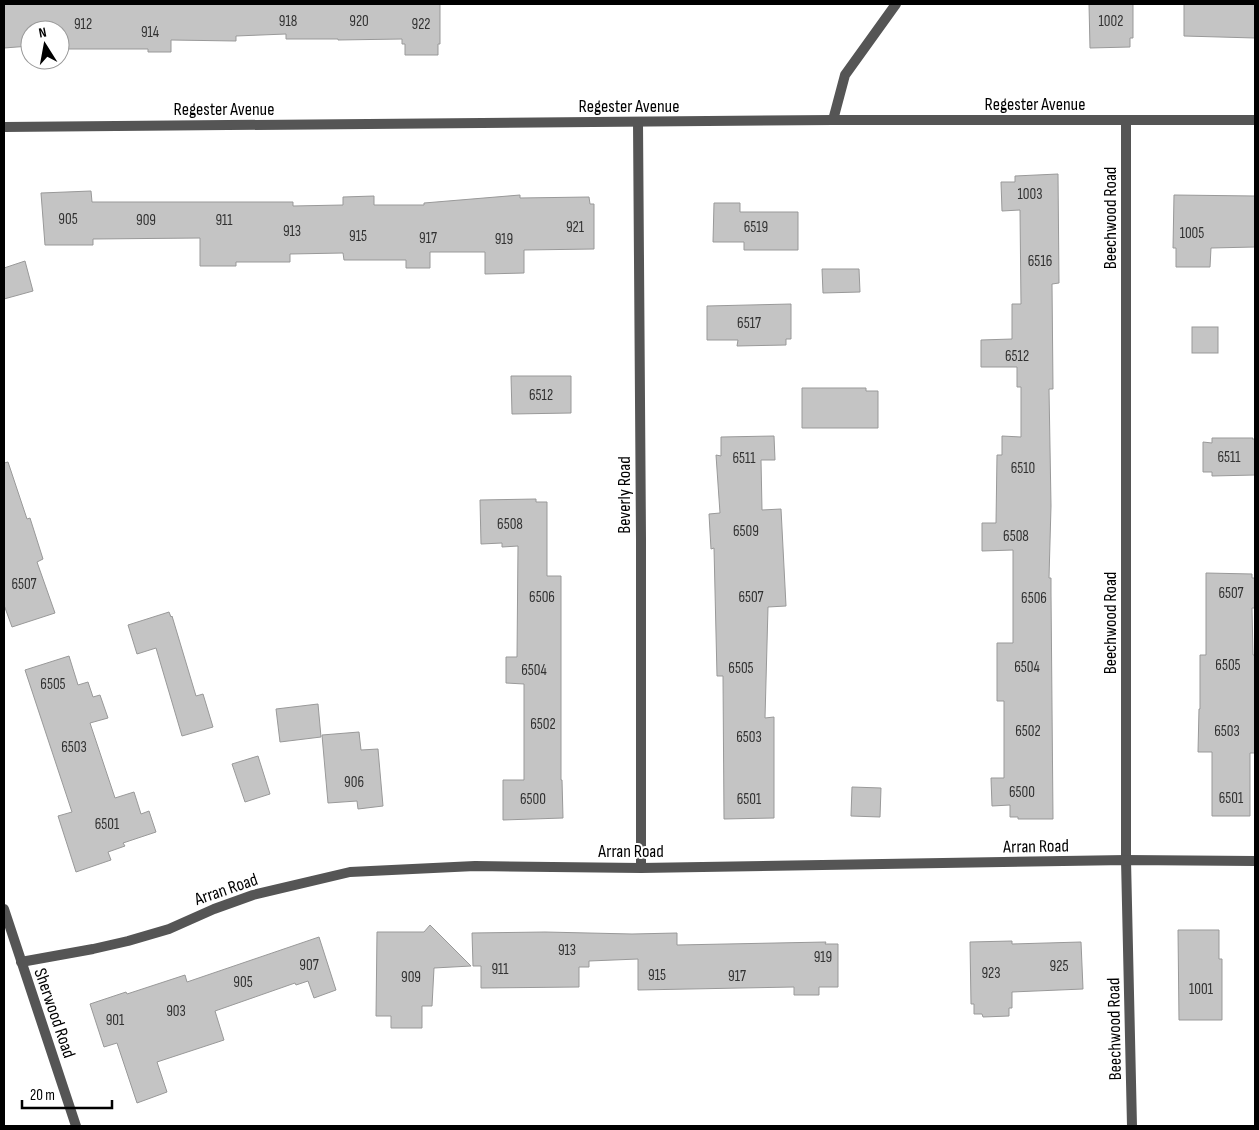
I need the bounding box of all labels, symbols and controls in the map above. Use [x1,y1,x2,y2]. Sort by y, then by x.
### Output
house number: 918 [279,12,297,31]
house number: 920 [349,12,369,31]
house number: 1002 [1099,12,1123,31]
house number: 912 [74,15,92,34]
house number: 922 [411,15,431,34]
north arrow [20,20,70,70]
house number: 914 [141,23,159,42]
text: N [37,24,48,42]
street label: Regester Avenue [985,94,1085,115]
street label: Regester Avenue [579,96,679,117]
street label: Regester Avenue [174,99,274,120]
street label: Beechwood Road [1100,167,1121,269]
house number: 1003 [1018,185,1042,204]
house number: 905 [58,210,78,229]
house number: 909 [136,211,156,230]
house number: 911 [215,211,233,230]
house number: 921 [566,218,585,237]
house number: 6519 [744,218,768,237]
house number: 913 [283,222,301,241]
house number: 1005 [1180,224,1204,243]
house number: 915 [349,227,367,246]
house number: 917 [419,229,437,248]
house number: 919 [495,230,513,249]
house number: 6516 [1028,252,1052,271]
house number: 6517 [737,314,761,333]
house number: 6512 [1005,347,1029,366]
house number: 6512 [529,386,553,405]
house number: 6511 [1217,448,1241,467]
house number: 6511 [732,449,756,468]
street label: Beverly Road [614,456,635,534]
house number: 6510 [1011,459,1035,478]
house number: 6508 [497,515,523,534]
house number: 6509 [733,522,759,541]
house number: 6508 [1003,527,1029,546]
street label: Beechwood Road [1100,572,1121,674]
house number: 6507 [11,575,37,594]
house number: 6507 [1218,584,1244,603]
house number: 6506 [529,588,555,607]
house number: 6507 [738,588,764,607]
house number: 6506 [1021,589,1047,608]
house number: 6505 [1215,656,1241,675]
house number: 6504 [1014,658,1040,677]
house number: 6505 [728,659,754,678]
house number: 6504 [521,661,547,680]
house number: 6505 [40,675,66,694]
house number: 6502 [530,715,556,734]
house number: 6502 [1015,722,1041,741]
house number: 6503 [1214,722,1240,741]
house number: 6503 [736,728,762,747]
house number: 6503 [61,738,87,757]
house number: 906 [344,773,364,792]
house number: 6500 [1009,783,1035,802]
house number: 6501 [1219,789,1244,808]
house number: 6500 [520,790,546,809]
house number: 6501 [737,790,762,809]
house number: 6501 [95,815,120,834]
street label: Arran Road [1002,835,1069,858]
street label: Arran Road [597,841,664,862]
street label: Arran Road [191,869,261,910]
house number: 913 [558,941,576,960]
house number: 919 [814,948,832,967]
house number: 907 [299,956,319,975]
house number: 925 [1050,957,1068,976]
house number: 911 [491,960,509,979]
house number: 923 [981,964,1001,983]
street label: Sherwood Road [29,966,80,1061]
house number: 915 [648,966,666,985]
house number: 917 [728,967,746,986]
house number: 909 [401,968,421,987]
house number: 905 [233,973,253,992]
street label: Beechwood Road [1103,977,1126,1081]
house number: 1001 [1189,980,1214,999]
house number: 903 [166,1002,186,1021]
house number: 901 [106,1011,125,1030]
scale bar [22,1078,112,1110]
text: 20 m [30,1086,55,1105]

